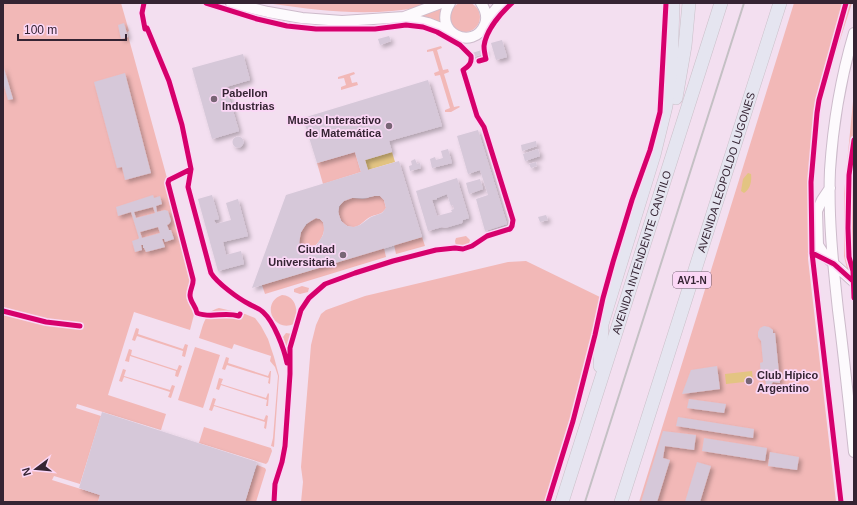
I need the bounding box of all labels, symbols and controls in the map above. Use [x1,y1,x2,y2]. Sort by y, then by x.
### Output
scale bar [18,16,126,42]
text: 100 m [24,23,57,37]
place label: Pabellon Industrias [222,87,275,112]
street label: AVENIDA LEOPOLDO LUGONES [695,91,757,254]
marker: Pabellon Industrias [209,94,219,104]
place label: Museo Interactivo de Matemática [287,114,382,139]
marker: Museo Interactivo de Matemática [384,121,394,131]
street label: AVENIDA INTENDENTE CANTILO [610,169,673,336]
place label: Ciudad Universitaria [268,243,336,268]
marker: Ciudad Universitaria [338,250,348,260]
road number: AV1-N [673,272,711,288]
place label: Club Hípico Argentino [757,369,818,394]
marker: Club Hípico Argentino [744,376,754,386]
north arrow [16,449,56,489]
text: N [20,466,33,477]

